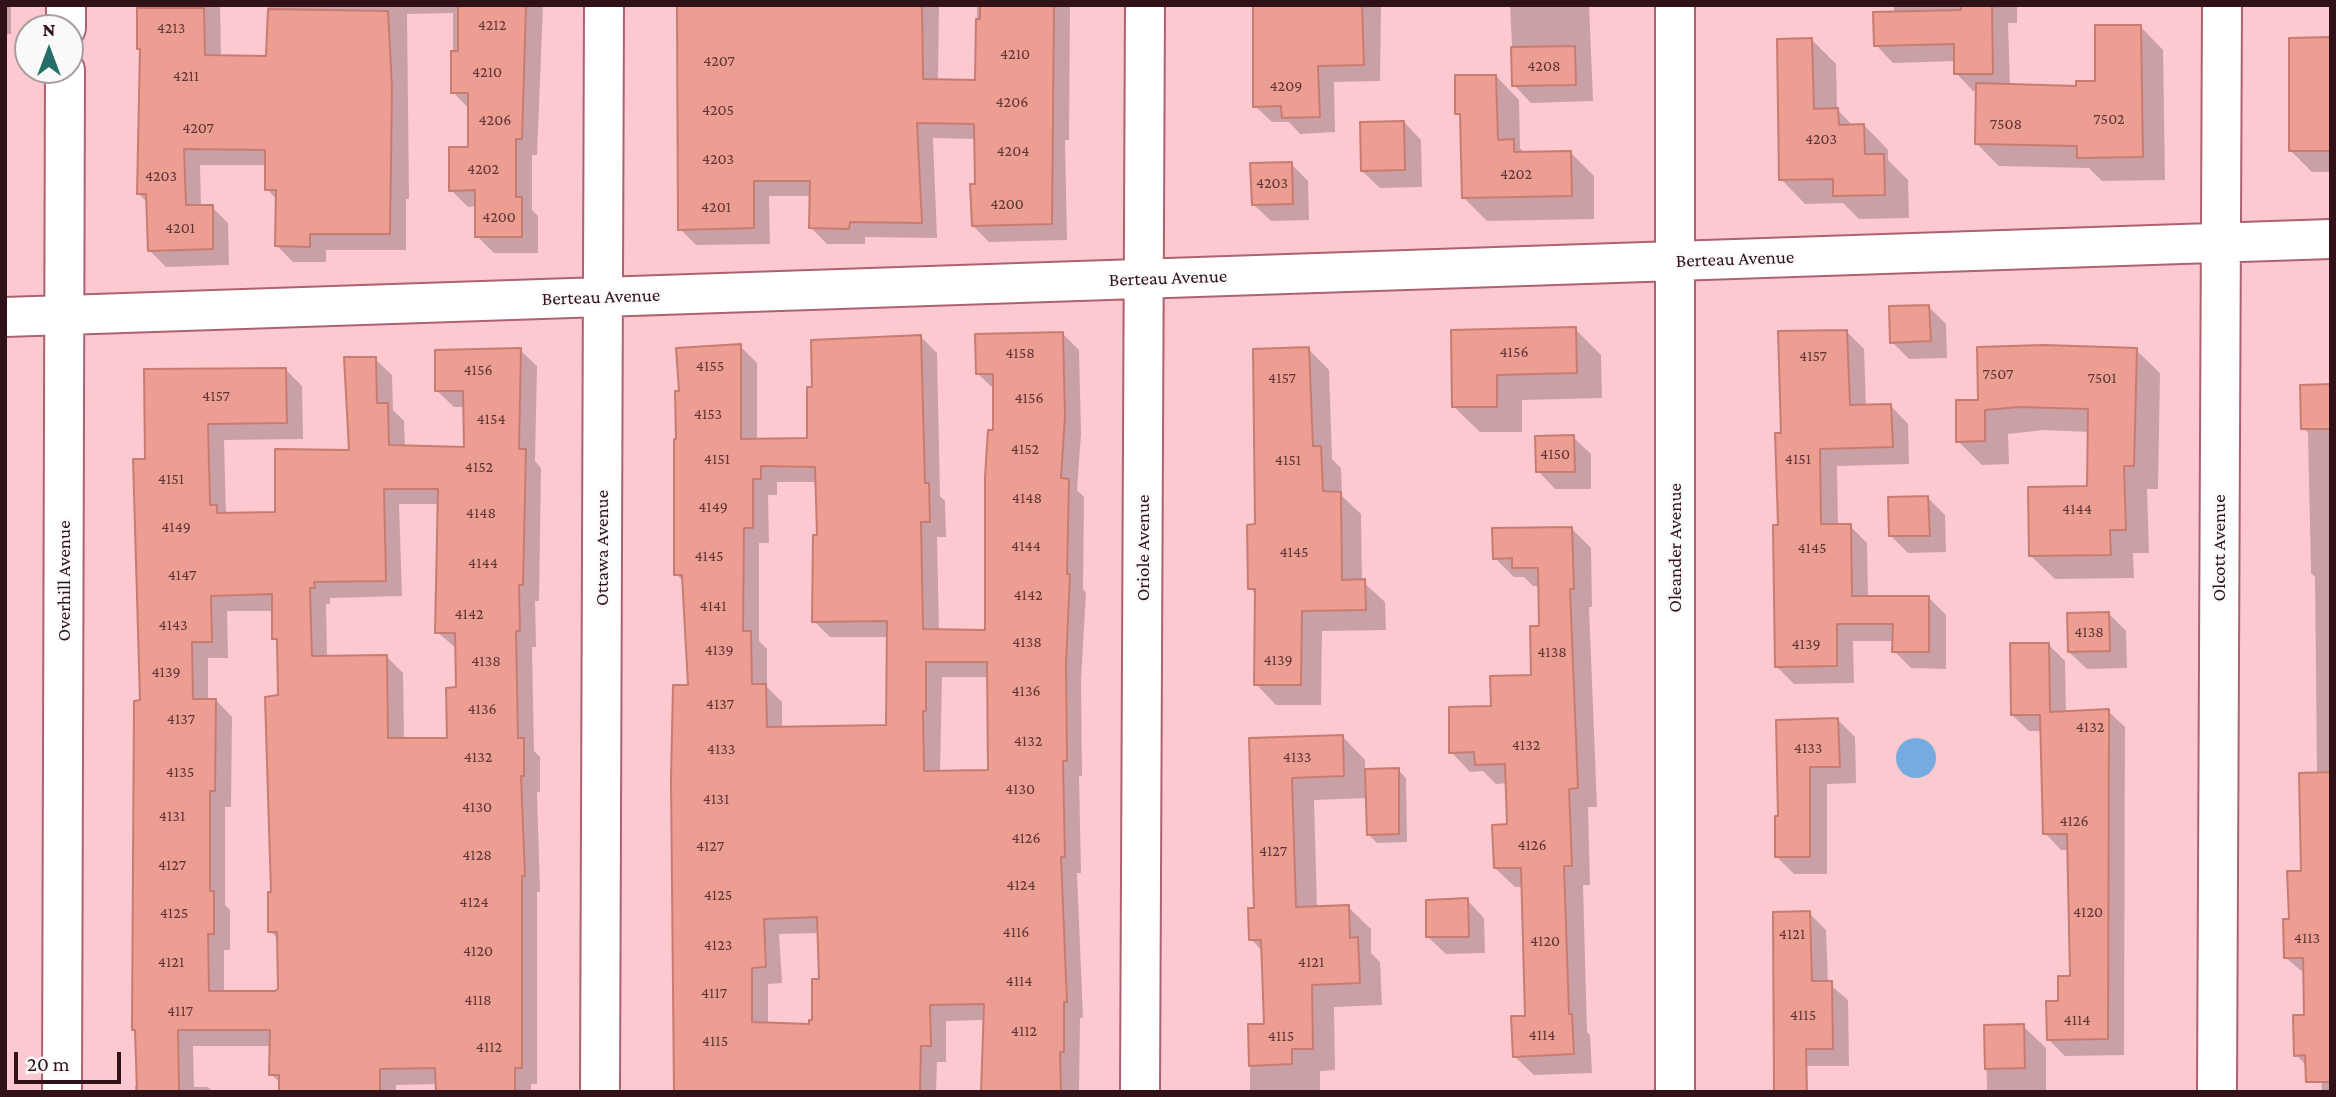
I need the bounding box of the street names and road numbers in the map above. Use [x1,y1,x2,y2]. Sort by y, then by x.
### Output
street label: Berteau Avenue [1675,246,1795,272]
street label: Berteau Avenue [1108,265,1228,291]
street label: Berteau Avenue [541,284,661,310]
street label: Oleander Avenue [1664,483,1686,613]
street label: Ottawa Avenue [591,490,613,606]
street label: Olcott Avenue [2208,494,2230,602]
street label: Oriole Avenue [1132,495,1154,601]
street label: Overhill Avenue [53,521,75,641]

